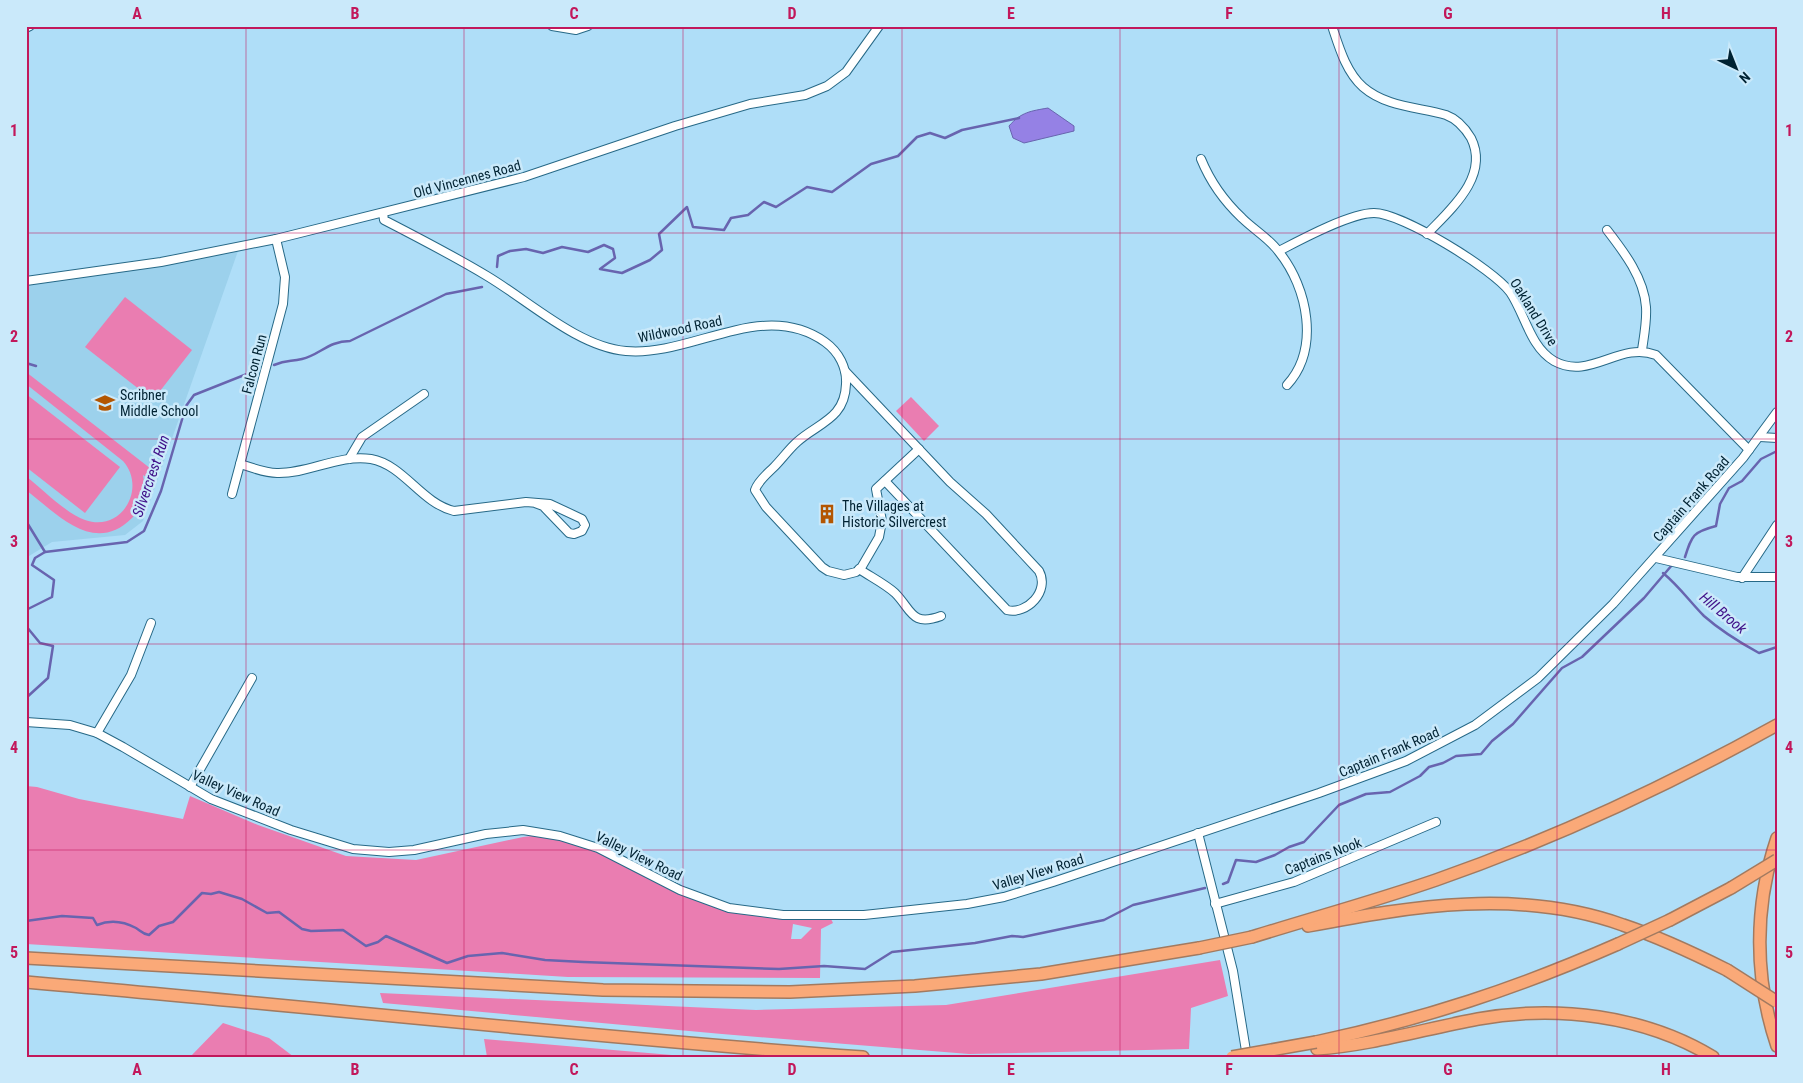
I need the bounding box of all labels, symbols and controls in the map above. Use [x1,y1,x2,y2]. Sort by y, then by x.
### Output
text: A [132,4,142,23]
text: B [351,4,360,23]
text: C [569,4,579,23]
text: D [787,4,797,23]
text: E [1007,4,1015,23]
text: F [1225,4,1233,23]
text: G [1443,4,1453,23]
text: H [1661,4,1671,23]
north arrow [1710,42,1760,92]
text: N [1736,69,1753,86]
text: 1 [10,121,18,140]
text: 1 [1785,121,1793,140]
street label: Old Vincennes Road [412,157,522,201]
street label: Oakland Drive [1507,275,1561,349]
street label: Wildwood Road [637,312,723,346]
text: 2 [10,327,18,346]
text: 2 [1785,327,1793,346]
street label: Falcon Run [238,333,270,395]
place label: Scribner Middle School [120,387,198,419]
school or university icon: Scribner Middle School [94,392,116,414]
water label: Silvercrest Run [129,433,173,519]
street label: Captain Frank Road [1650,453,1732,545]
place label: The Villages at Historic Silvercrest [842,498,946,530]
building icon: The Villages at Historic Silvercrest [816,503,838,525]
text: 3 [10,532,18,551]
text: 3 [1785,532,1793,551]
water label: Hill Brook [1696,588,1751,638]
street label: Captain Frank Road [1336,724,1442,780]
text: 4 [10,738,18,757]
text: 4 [1785,738,1793,757]
street label: Valley View Road [190,767,282,819]
street label: Valley View Road [593,828,685,884]
street label: Captains Nook [1282,834,1364,878]
street label: Valley View Road [991,851,1085,893]
text: 5 [10,943,18,962]
text: 5 [1785,943,1793,962]
text: A [132,1060,142,1079]
text: B [351,1060,360,1079]
text: C [569,1060,579,1079]
text: D [787,1060,797,1079]
text: E [1007,1060,1015,1079]
text: F [1225,1060,1233,1079]
text: G [1443,1060,1453,1079]
text: H [1661,1060,1671,1079]

